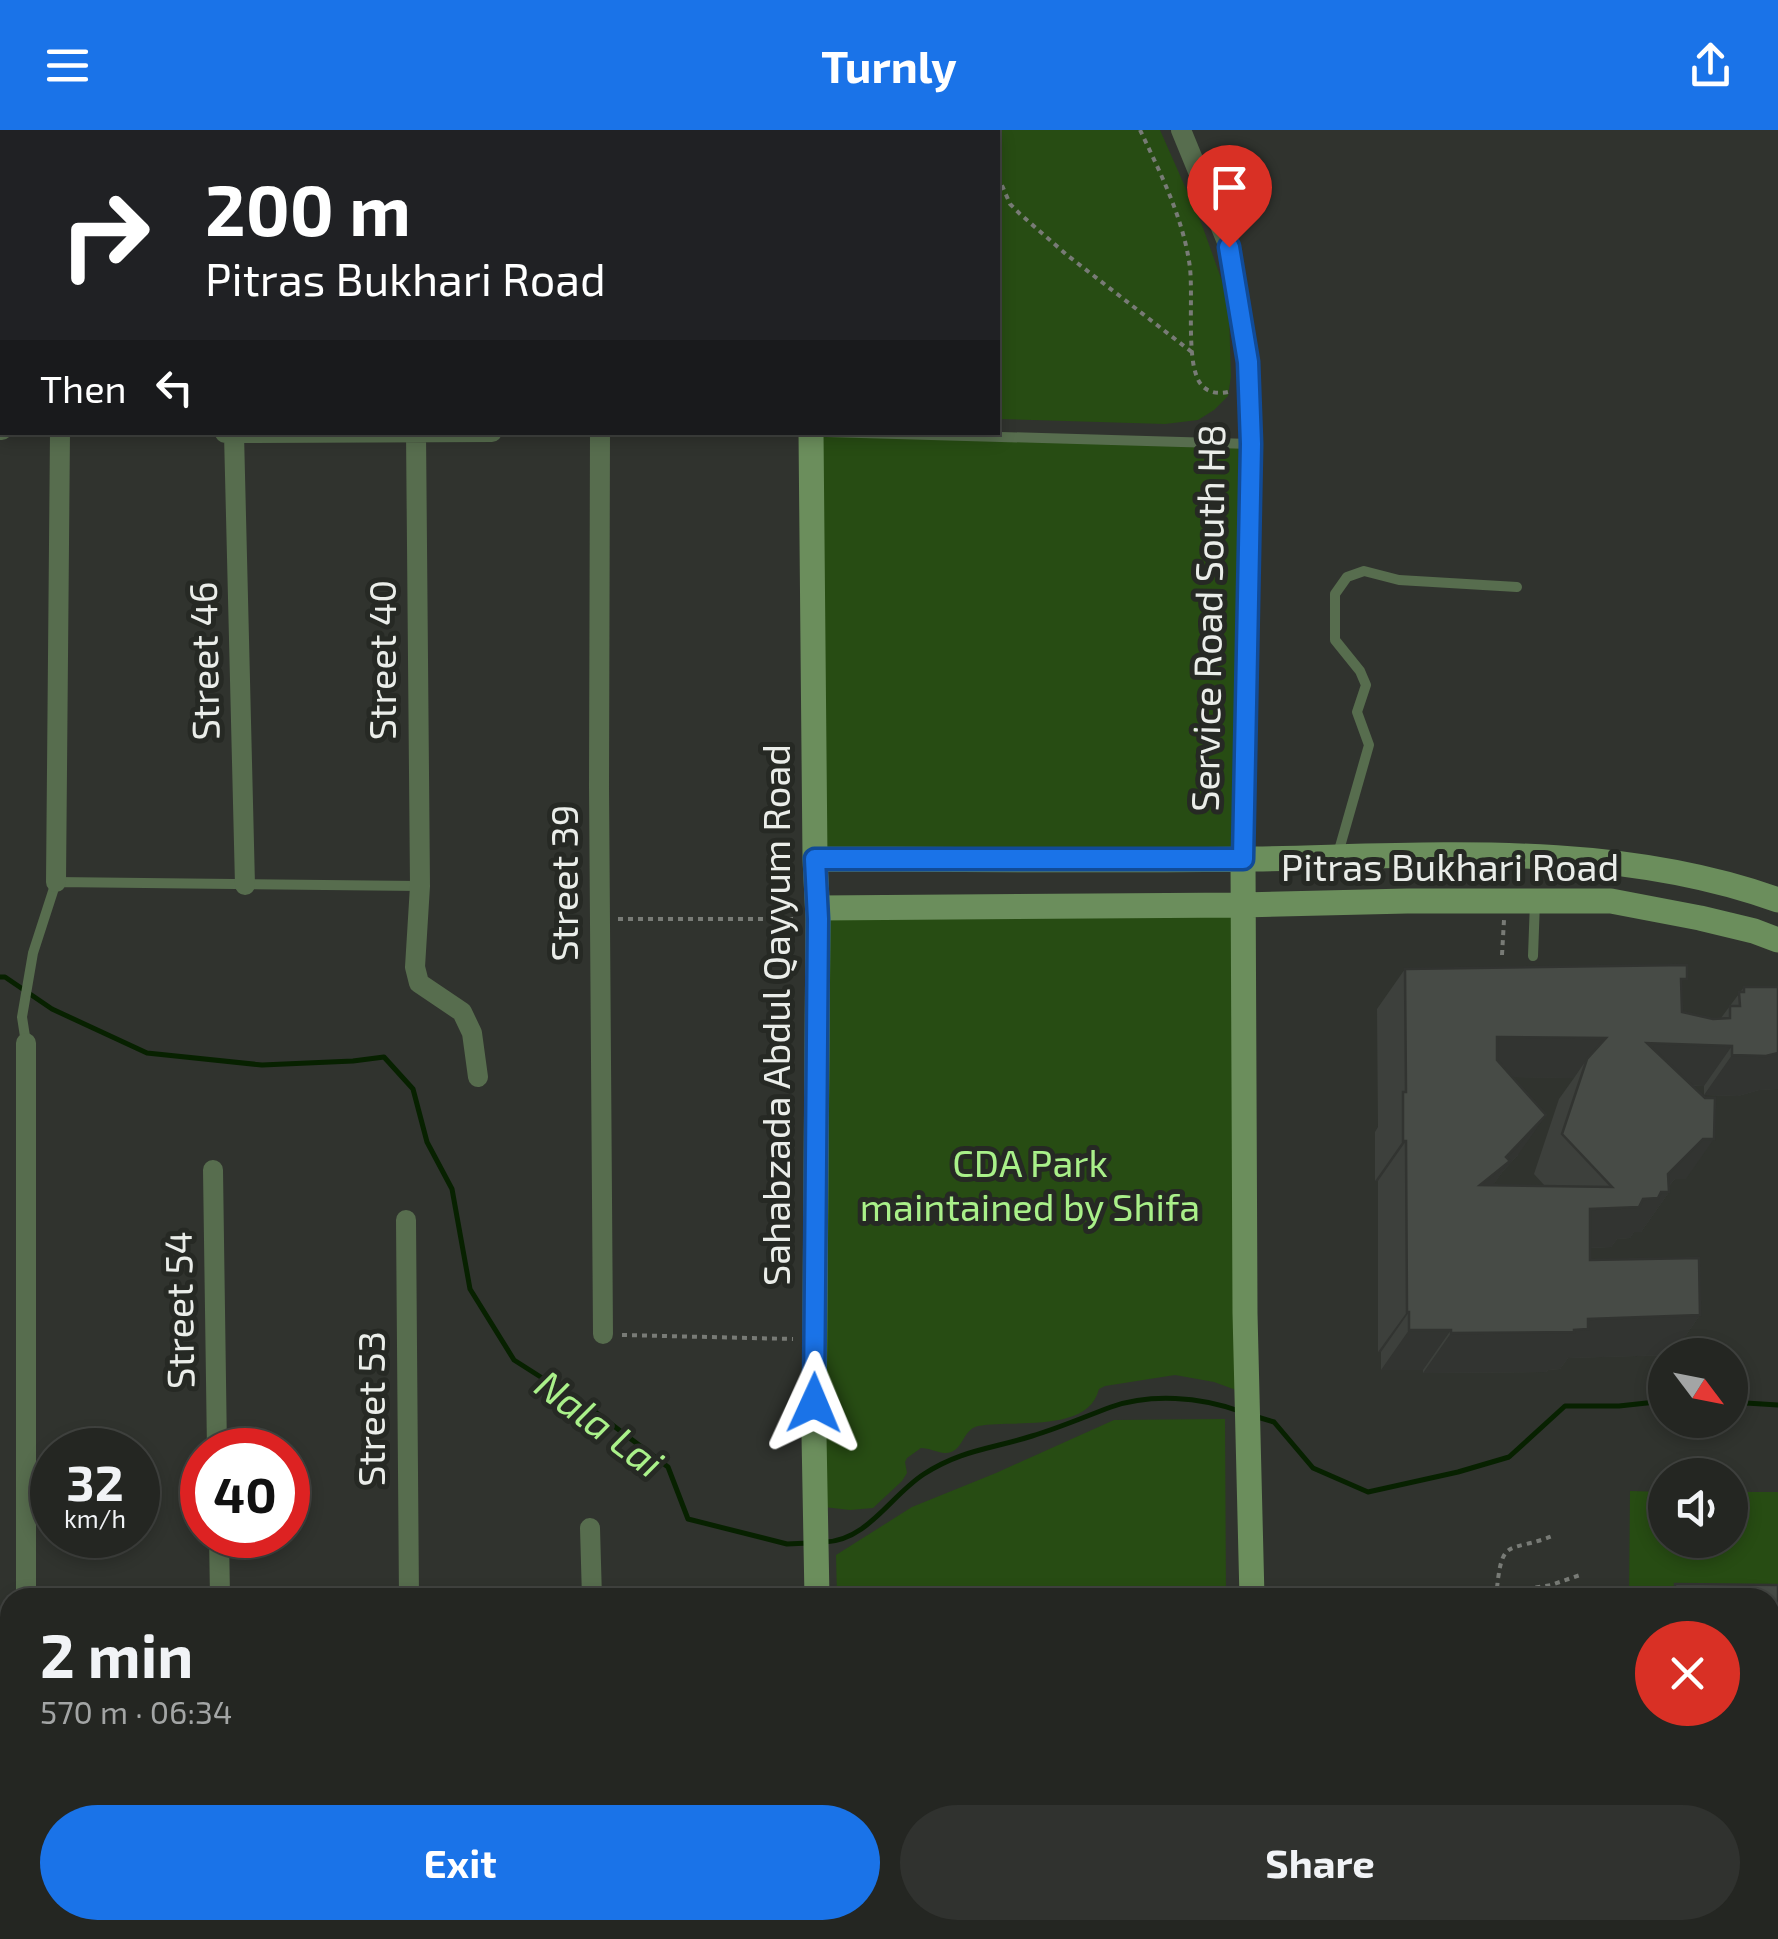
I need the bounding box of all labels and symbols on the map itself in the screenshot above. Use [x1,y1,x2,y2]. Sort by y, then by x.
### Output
pin [1187,145,1272,248]
street label: Service Road South H8 [1181,424,1233,812]
street label: Street 40 [358,580,404,740]
street label: Street 46 [179,581,227,741]
street label: Sahabzada Abdul Qayyum Road [752,744,798,1286]
street label: Street 39 [540,805,586,961]
street label: Pitras Bukhari Road [1281,843,1619,889]
park label: CDA Park maintained by Shifa [860,1139,1200,1229]
street label: Street 54 [154,1231,202,1389]
street label: Street 53 [347,1331,393,1487]
north arrow [1648,1338,1748,1438]
position arrow [762,1351,866,1455]
water label: Nala Lai [527,1359,674,1486]
speed limit sign: 40 [180,1428,310,1558]

